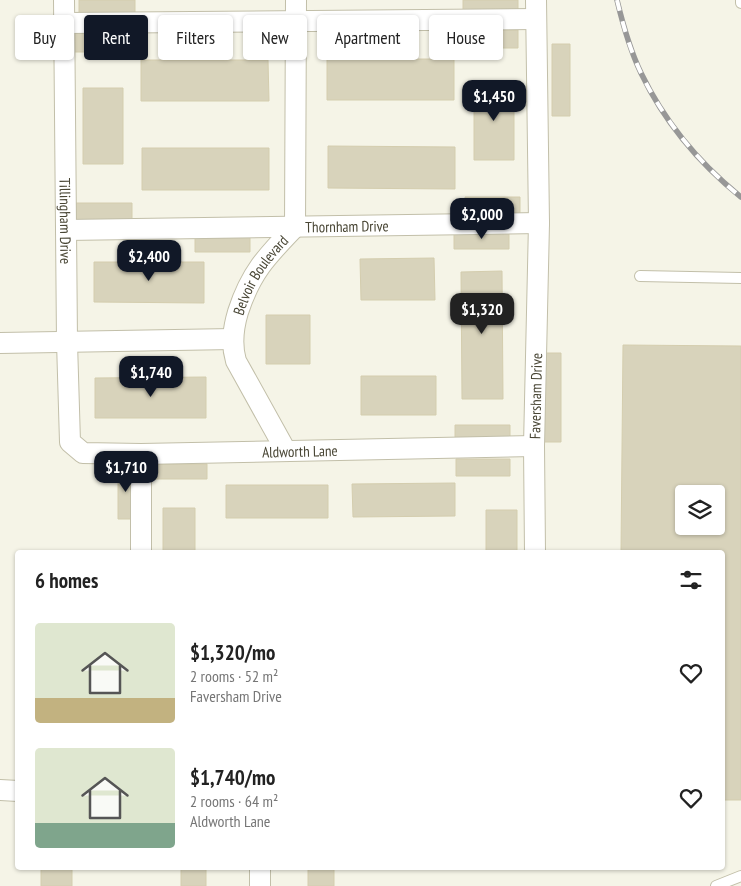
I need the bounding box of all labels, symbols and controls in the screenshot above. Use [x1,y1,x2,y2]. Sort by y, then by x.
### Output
chip: Buy [15,15,74,60]
chip: Rent [84,15,148,60]
chip: Filters [158,15,233,60]
chip: New [243,15,307,60]
chip: Apartment [317,15,419,60]
chip: House [429,15,503,60]
pin: $1,450 [453,80,535,122]
text: $1,450 [473,86,515,106]
street label: Tillingham Drive [56,178,76,264]
pin: $2,000 [441,198,523,240]
text: $2,000 [461,204,503,224]
street label: Thornham Drive [305,216,389,236]
street label: Belvoir Boulevard [228,231,292,317]
pin: $2,400 [108,240,190,282]
text: $2,400 [128,246,170,266]
pin: $1,320 [441,292,523,335]
text: $1,320 [461,299,503,319]
street label: Faversham Drive [525,353,546,439]
pin: $1,740 [110,356,192,398]
text: $1,740 [130,362,172,382]
street label: Aldworth Lane [262,440,338,461]
pin: $1,710 [85,450,167,493]
text: $1,710 [105,457,147,477]
map controls [675,485,725,535]
button: layers [675,485,725,535]
icon: filters [677,566,705,594]
text: 6 homes [35,567,98,594]
text: $1,320/mo [190,639,275,666]
icon: home [75,643,135,703]
icon: heart [677,659,705,687]
text: 2 rooms · 52 m² [190,666,278,686]
text: Faversham Drive [190,686,282,706]
text: $1,740/mo [190,764,275,791]
icon: home [75,768,135,828]
icon: heart [677,784,705,812]
text: 2 rooms · 64 m² [190,791,278,811]
text: Aldworth Lane [190,811,270,831]

